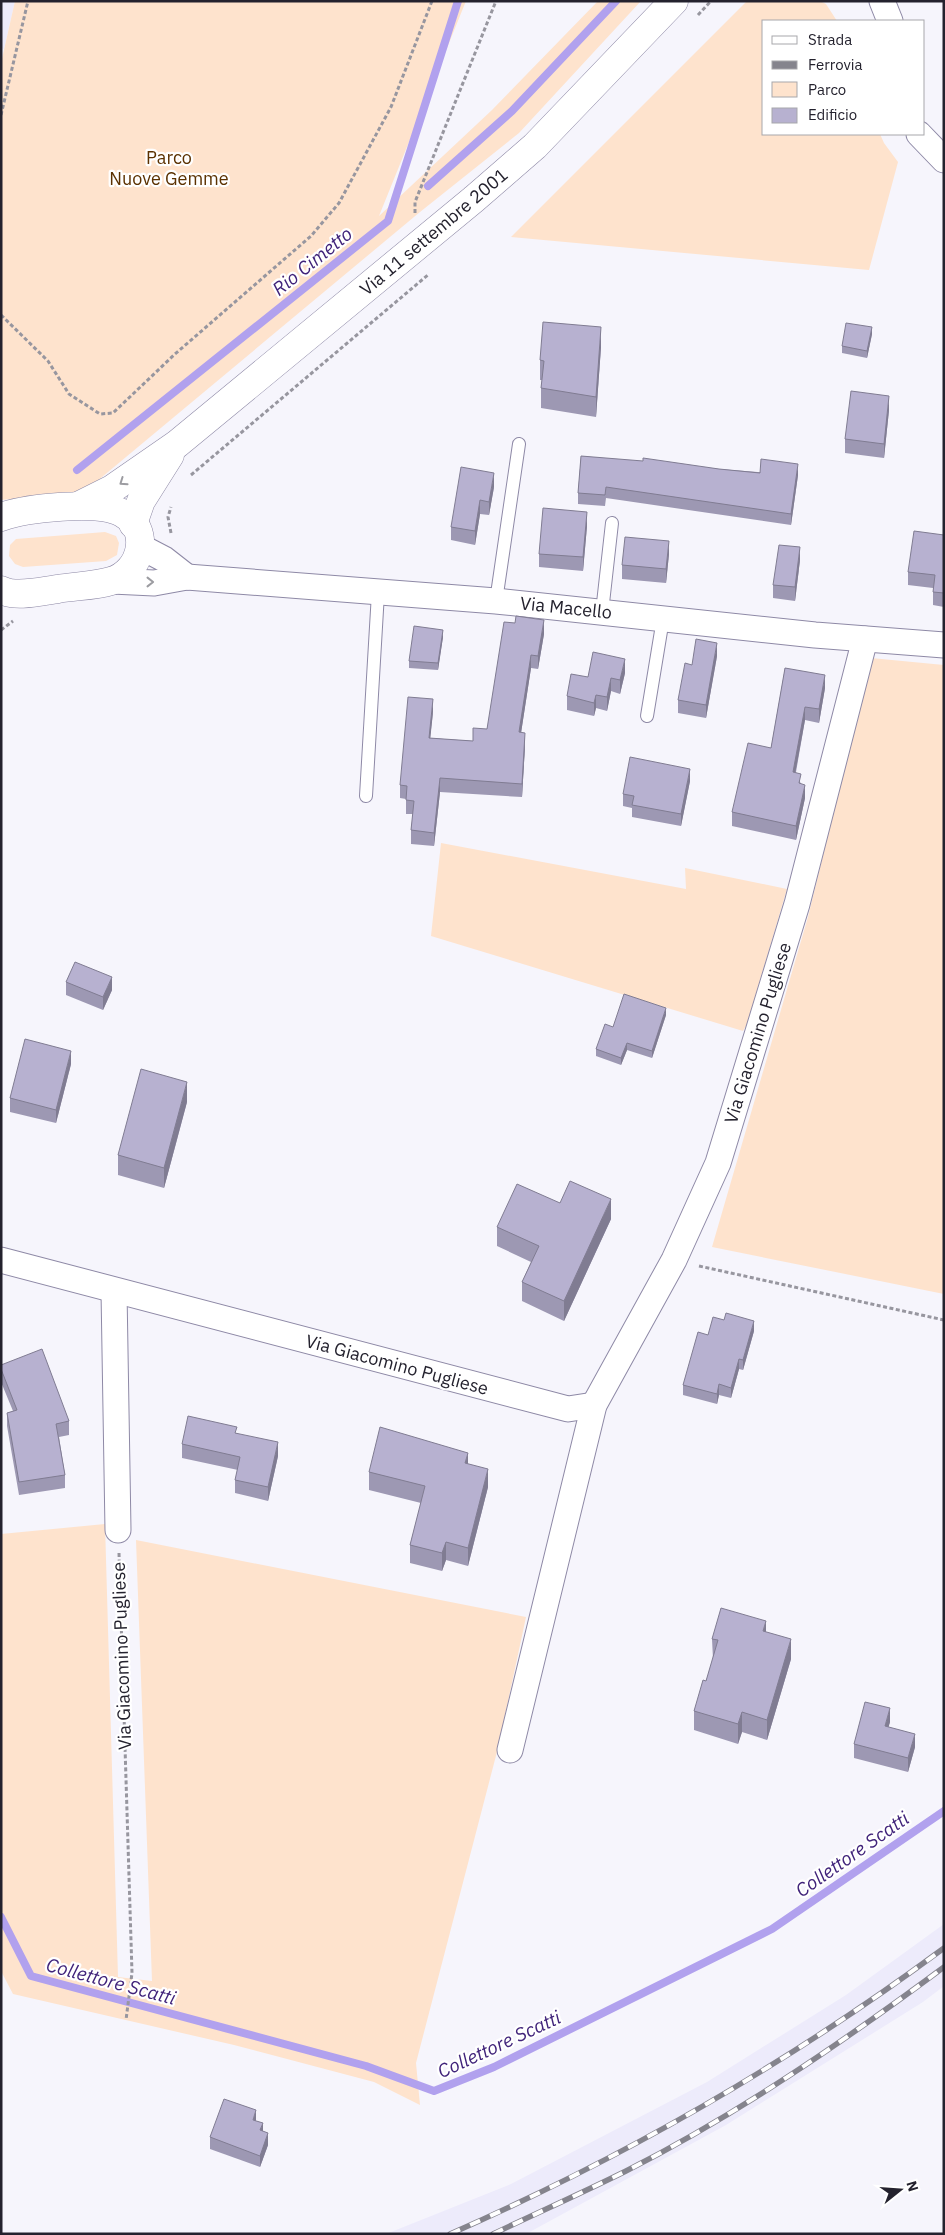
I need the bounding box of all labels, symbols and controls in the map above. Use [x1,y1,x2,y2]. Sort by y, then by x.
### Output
legend [762,20,925,135]
text: Strada [808,30,852,49]
text: Ferrovia [808,55,863,74]
text: Parco [808,80,846,99]
text: Edificio [808,105,857,124]
park label: Parco Nuove Gemme [109,146,229,190]
street label: Via 11 settembre 2001 [355,163,512,300]
water label: Rio Cimetto [267,221,357,301]
one-way arrow [119,476,128,485]
one-way arrow [146,577,154,587]
street label: Via Macello [519,591,613,624]
street label: Via Giacomino Pugliese [719,939,796,1126]
street label: Via Giacomino Pugliese [303,1329,491,1400]
street label: Via Giacomino Pugliese [107,1561,136,1751]
water label: Collettore Scatti [791,1805,914,1902]
water label: Collettore Scatti [44,1952,179,2010]
water label: Collettore Scatti [434,2005,565,2083]
north arrow [875,2165,925,2215]
text: N [902,2179,923,2194]

